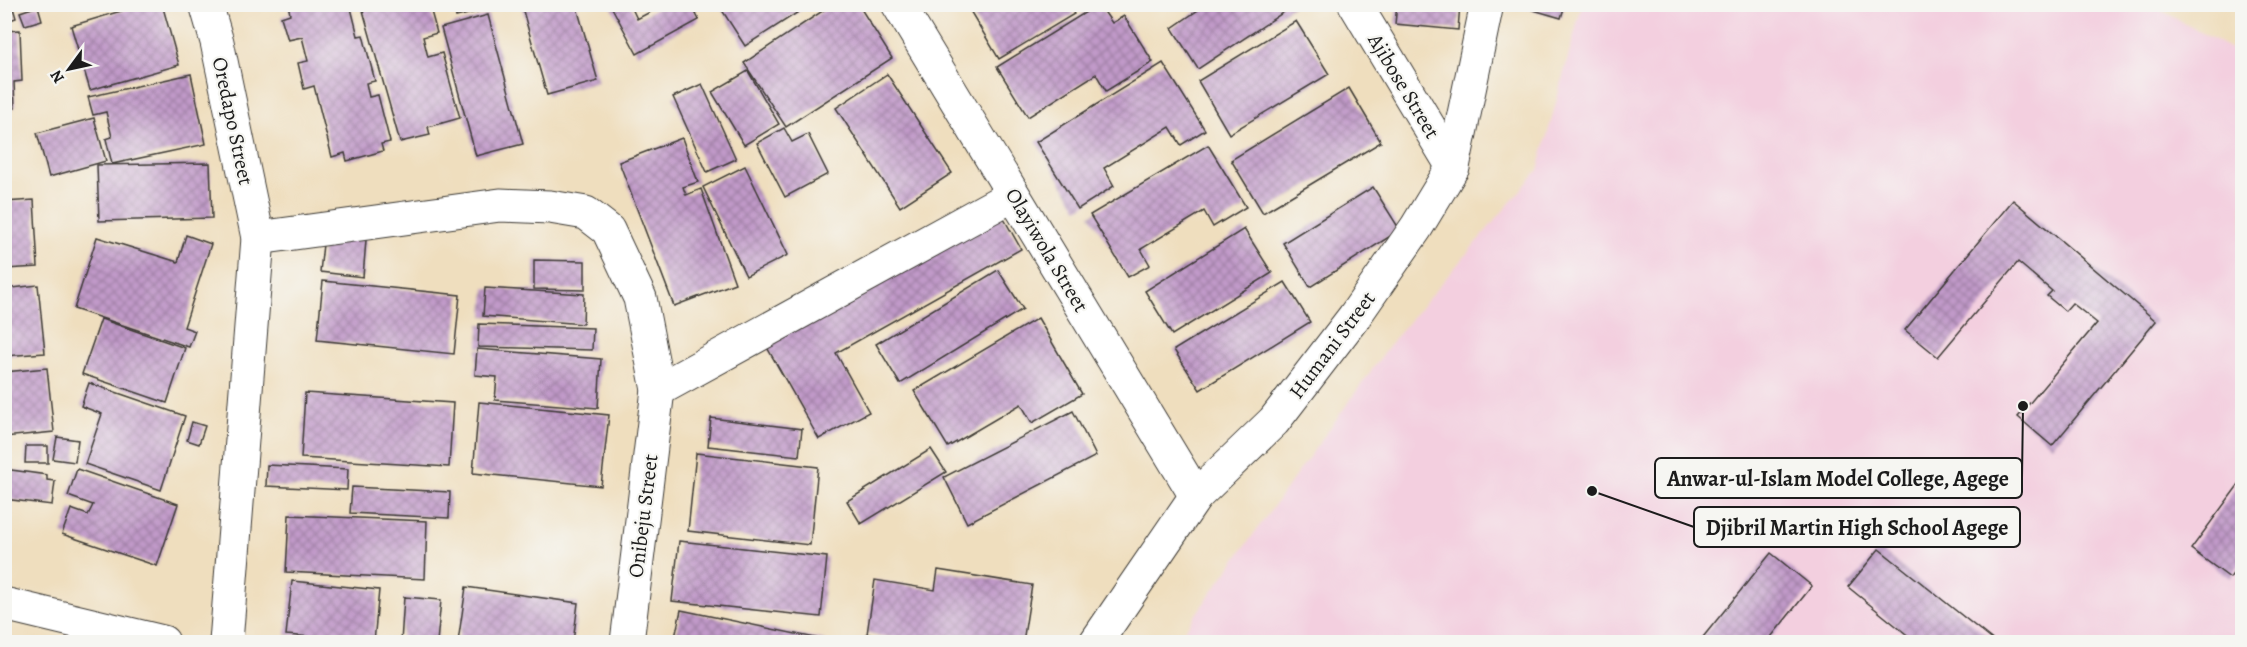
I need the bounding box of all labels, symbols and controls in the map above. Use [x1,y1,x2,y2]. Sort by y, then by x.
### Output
street label: Ajibose Street [1361,27,1446,144]
north arrow [39,39,99,99]
street label: Oredapo Street [206,54,260,188]
text: N [45,65,70,88]
street label: Olayiwola Street [999,183,1095,317]
street label: Humani Street [1282,286,1382,404]
street label: Onibeju Street [622,452,664,579]
callout: Anwar-ul-Islam Model College, Agege [1655,458,2022,498]
text: Anwar-ul-Islam Model College, Agege [1666,464,2009,494]
callout: Djibril Martin High School Agege [1694,507,2020,547]
text: Djibril Martin High School Agege [1706,513,2008,543]

